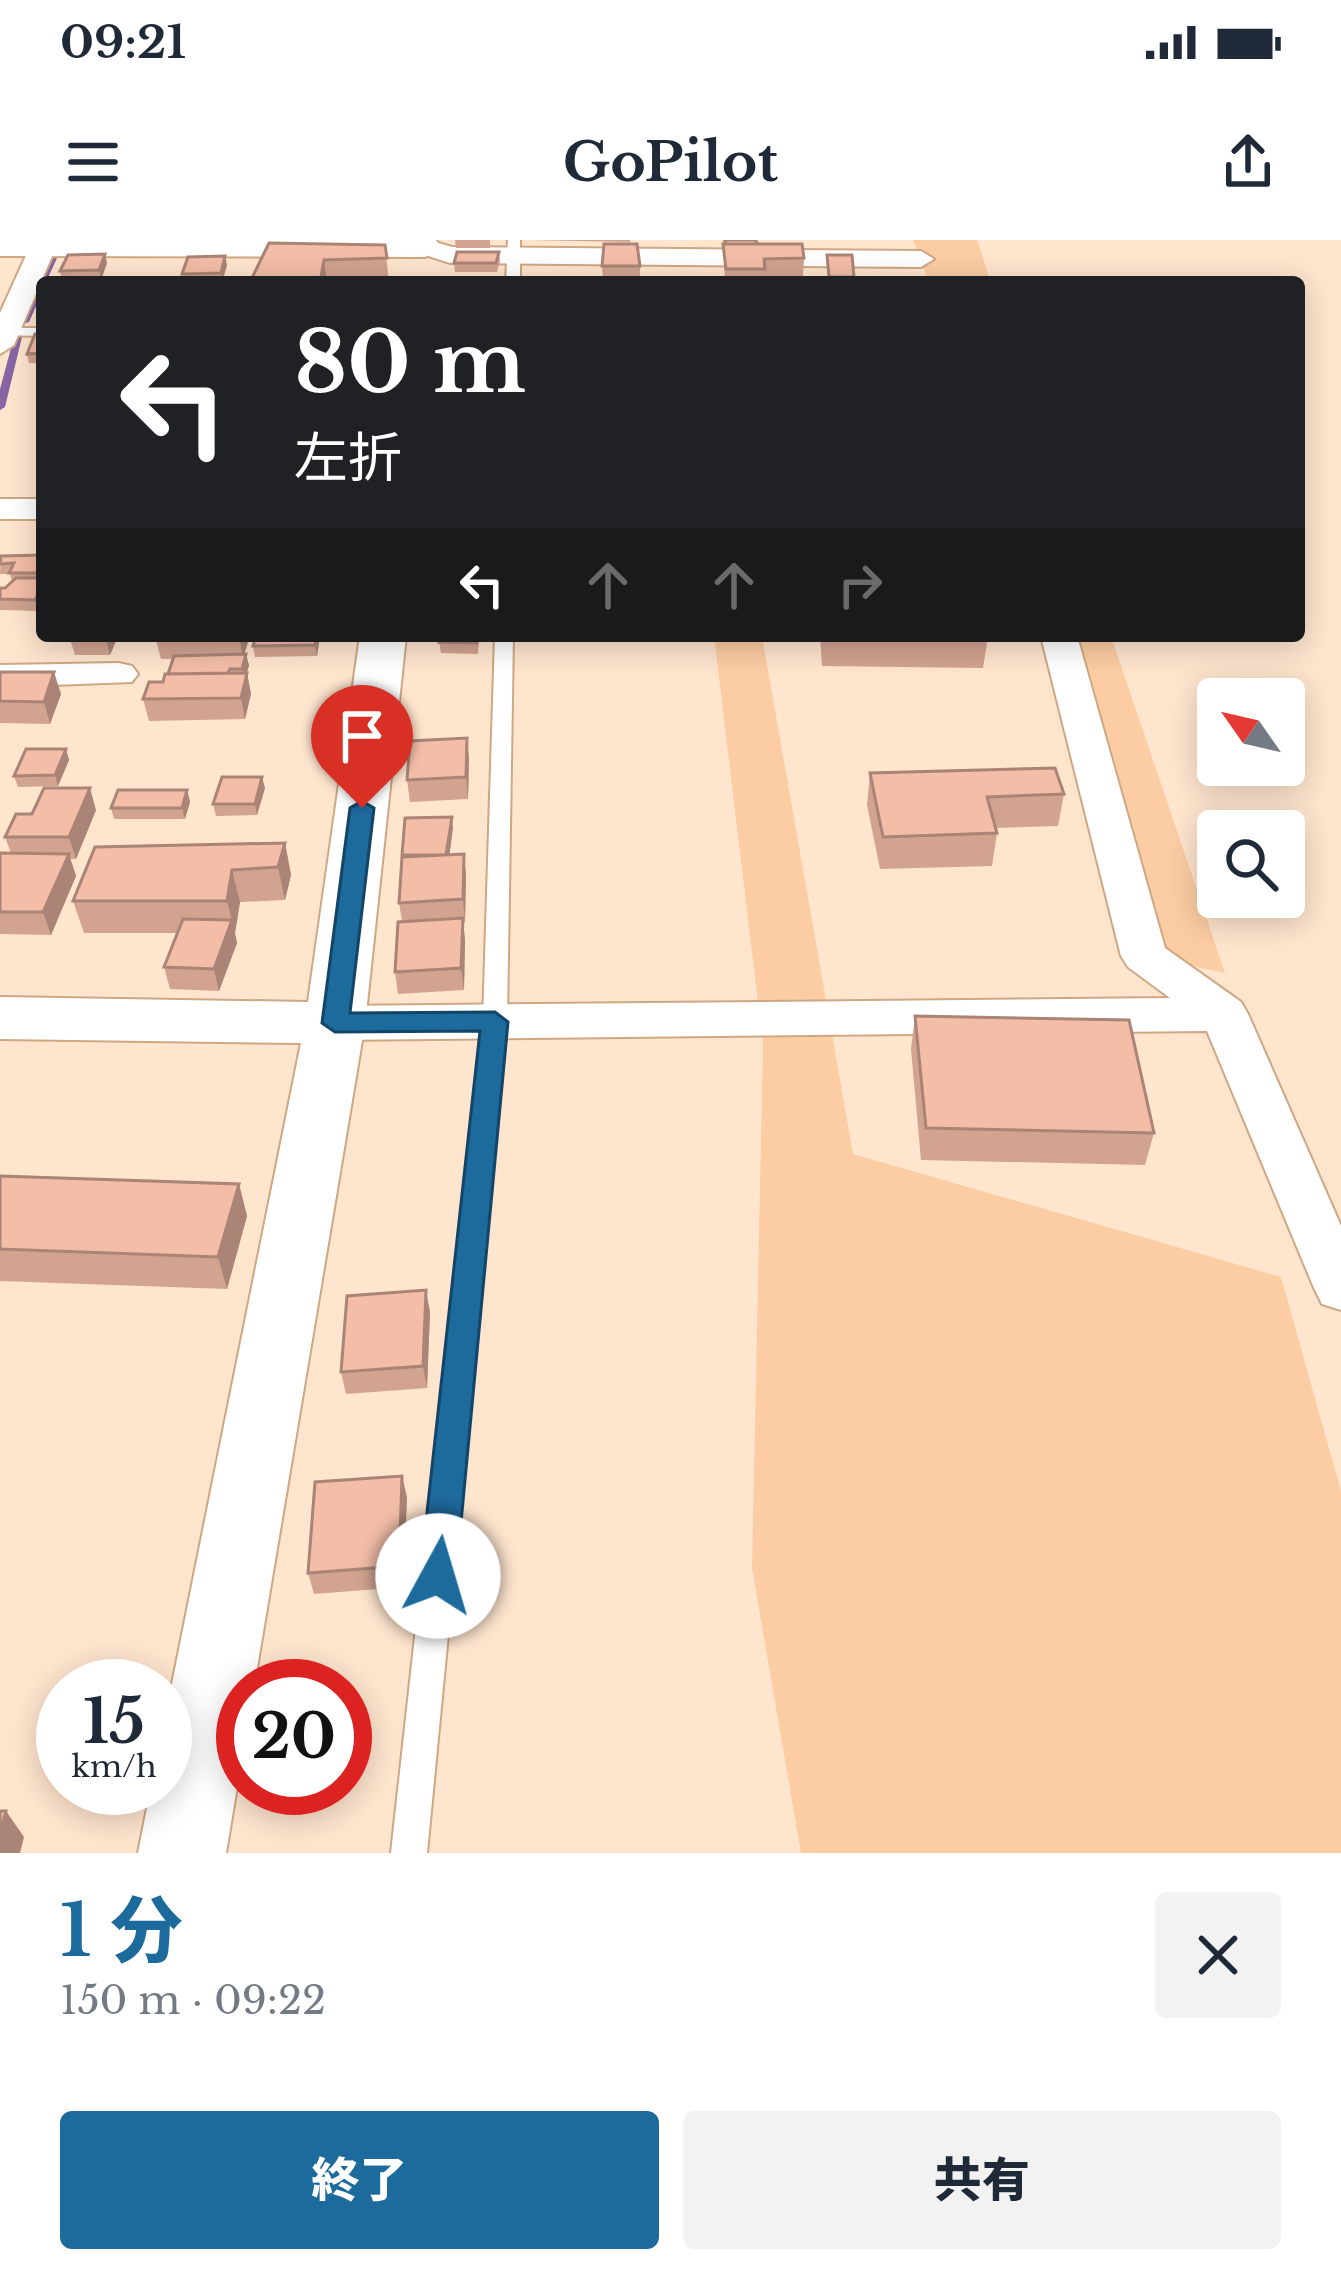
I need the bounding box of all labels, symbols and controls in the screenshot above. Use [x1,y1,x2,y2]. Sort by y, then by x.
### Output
text: 09:21 [60,14,186,70]
icon: menu [60,129,126,195]
text: GoPilot [563,129,778,196]
icon: share [1215,129,1281,195]
text: 80 m [294,311,526,415]
icon: left [96,324,252,480]
text: 左折 [294,425,402,492]
icon: left [449,552,515,618]
icon: ahead [575,552,641,618]
icon: ahead [701,552,767,618]
icon: right [827,552,893,618]
north arrow [1197,678,1305,786]
map controls [1197,678,1305,918]
pin [311,685,413,808]
icon: arrive [329,703,395,769]
button: search [1197,810,1305,918]
position arrow [375,1513,501,1639]
speed limit sign: 20 [216,1659,372,1815]
text: 15 [83,1685,145,1759]
text: km/h [71,1748,157,1785]
text: 1 分 [60,1886,183,1975]
button: close [1155,1892,1281,2018]
text: 150 m · 09:22 [60,1976,326,2025]
button: 終了 [60,2111,659,2249]
button: 共有 [683,2111,1281,2249]

